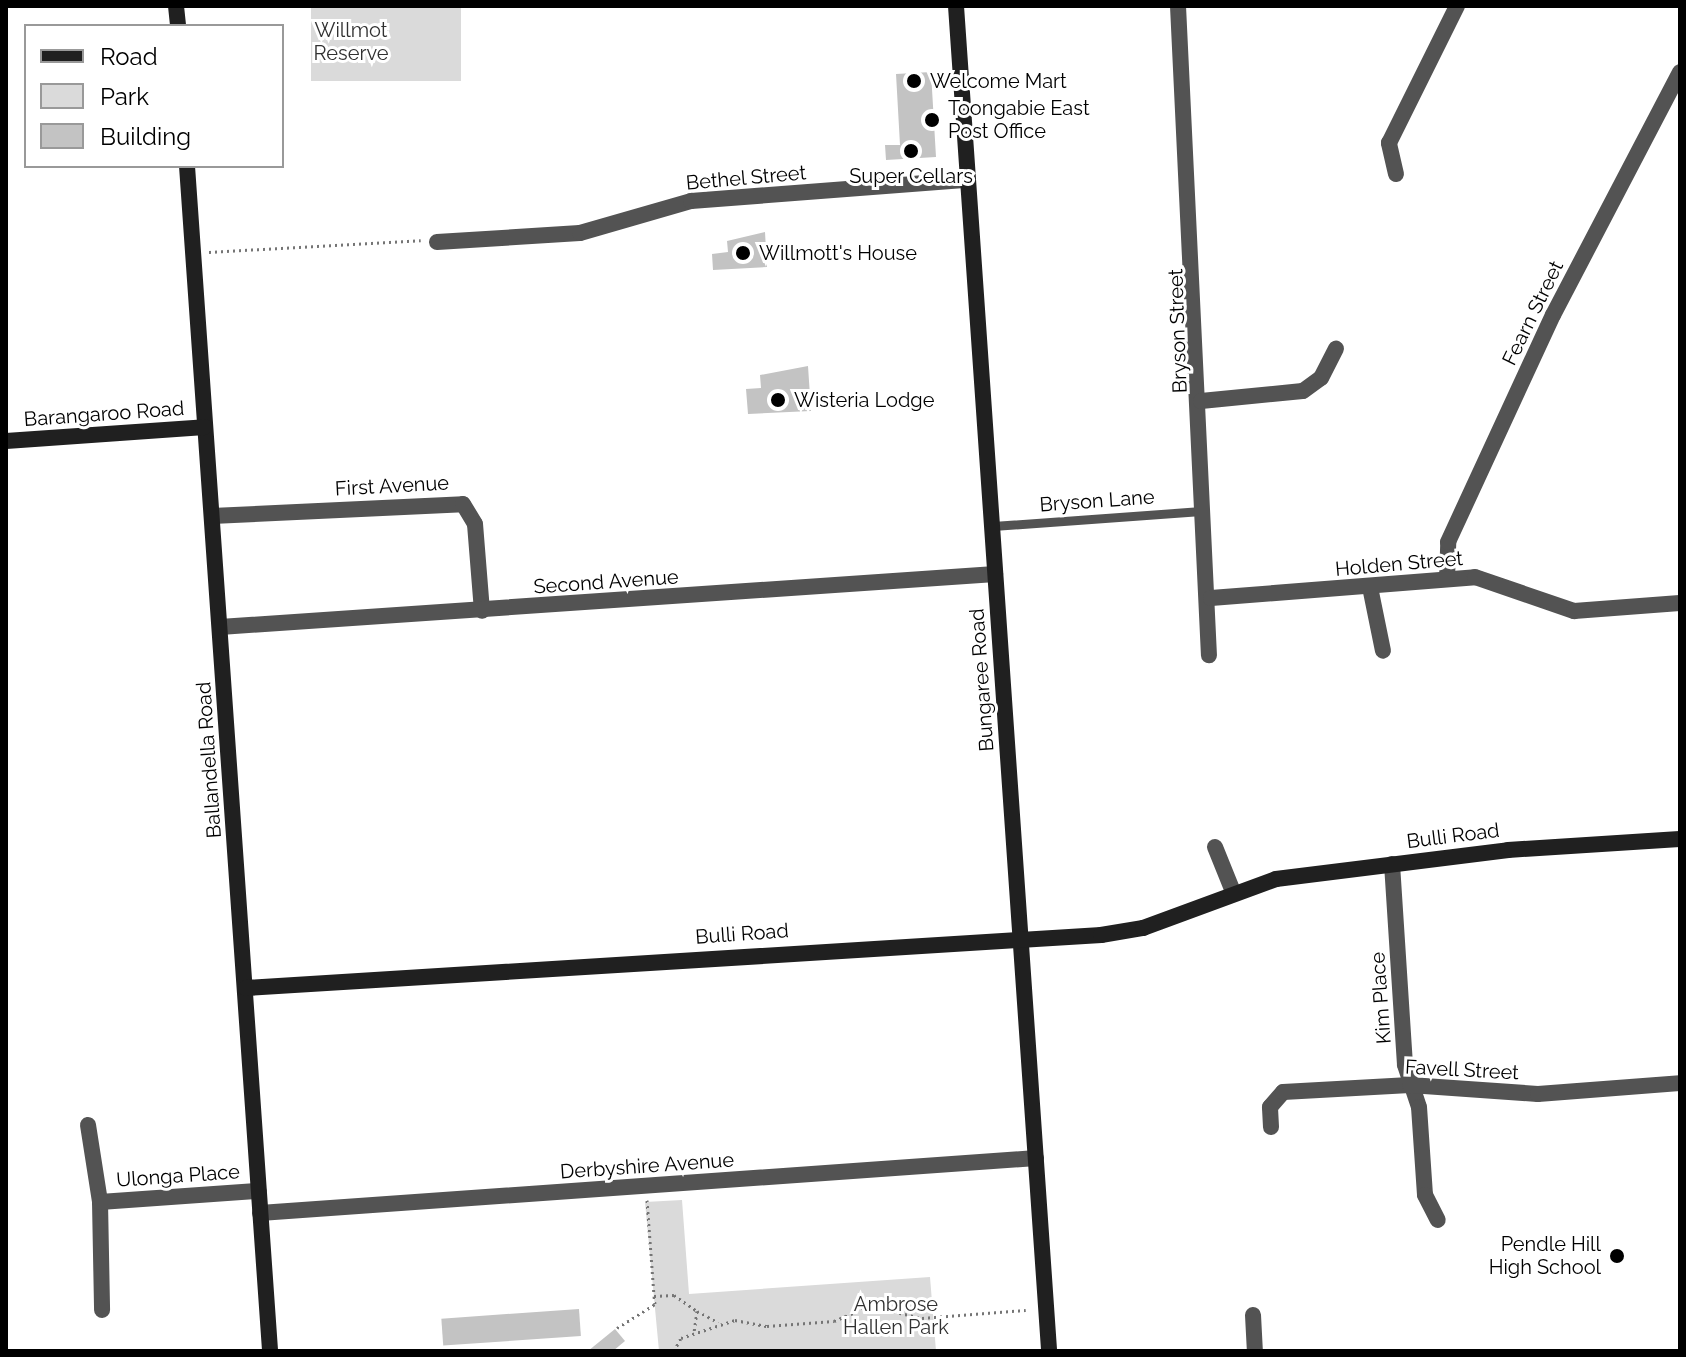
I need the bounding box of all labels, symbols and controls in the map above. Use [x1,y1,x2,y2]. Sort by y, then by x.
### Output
park label: Willmot Reserve [314,19,388,66]
legend [24,24,284,168]
text: Road [100,42,158,71]
place label: Welcome Mart [930,69,1067,93]
marker: Welcome Mart [905,72,923,90]
text: Park [100,82,149,111]
place label: Toongabie East Post Office [948,96,1090,143]
marker: Toongabie East Post Office [923,111,941,129]
text: Building [100,122,191,151]
marker: Super Cellars [902,142,920,160]
street label: Bethel Street [685,161,807,195]
place label: Super Cellars [849,164,973,188]
place label: Willmott's House [759,241,917,265]
marker: Willmott's House [734,244,752,262]
street label: Fearn Street [1497,257,1569,369]
street label: Bryson Street [1164,268,1192,394]
place label: Wisteria Lodge [794,388,934,412]
marker: Wisteria Lodge [769,391,787,409]
street label: Barangaroo Road [23,396,185,432]
street label: First Avenue [334,471,450,501]
street label: Bryson Lane [1039,485,1155,517]
street label: Holden Street [1334,546,1464,582]
street label: Second Avenue [532,565,680,599]
street label: Bungaree Road [965,608,999,752]
street label: Ballandella Road [192,681,226,839]
street label: Bulli Road [1405,818,1501,854]
street label: Bulli Road [695,919,789,949]
street label: Kim Place [1366,951,1396,1045]
street label: Favell Street [1404,1055,1520,1085]
street label: Derbyshire Avenue [559,1148,735,1184]
street label: Ulonga Place [115,1160,241,1192]
place label: Pendle Hill High School [1489,1232,1601,1279]
marker: Pendle Hill High School [1608,1247,1626,1265]
park label: Ambrose Hallen Park [843,1292,949,1339]

